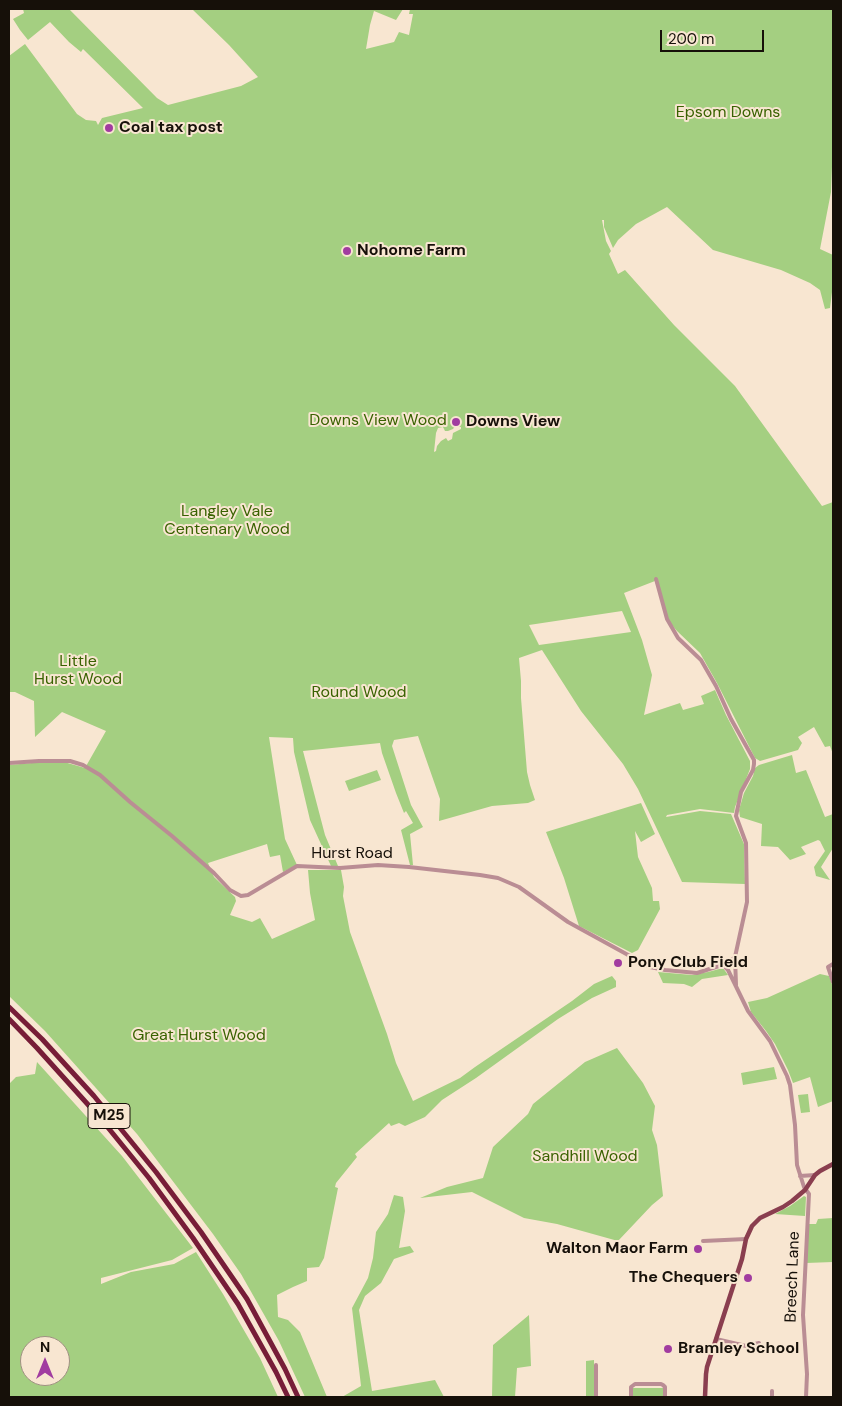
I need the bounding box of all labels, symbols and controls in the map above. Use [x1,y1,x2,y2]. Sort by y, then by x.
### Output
scale bar [662,20,766,52]
text: 200 m [668,29,714,49]
park label: Epsom Downs [676,103,780,123]
place label: Coal tax post [119,118,223,138]
marker: Coal tax post [103,122,115,134]
place label: Nohome Farm [357,241,466,261]
marker: Nohome Farm [341,245,353,257]
park label: Downs View Wood [309,411,447,431]
place label: Downs View [466,412,560,432]
marker: Downs View [450,416,462,428]
park label: Langley Vale Centenary Wood [164,502,290,540]
park label: Little Hurst Wood [34,652,122,690]
park label: Round Wood [312,683,406,703]
street label: Hurst Road [311,844,393,864]
place label: Pony Club Field [628,953,748,973]
marker: Pony Club Field [612,957,624,969]
park label: Great Hurst Wood [132,1026,266,1046]
road number: M25 [88,1104,130,1128]
park label: Sandhill Wood [532,1147,638,1167]
street label: Breech Lane [782,1231,804,1323]
place label: Walton Maor Farm [546,1239,688,1259]
marker: Walton Maor Farm [692,1243,704,1255]
place label: The Chequers [629,1268,738,1288]
marker: The Chequers [742,1272,754,1284]
north arrow [20,1336,70,1386]
text: N [40,1338,50,1356]
place label: Bramley School [678,1339,799,1359]
marker: Bramley School [662,1343,674,1355]

